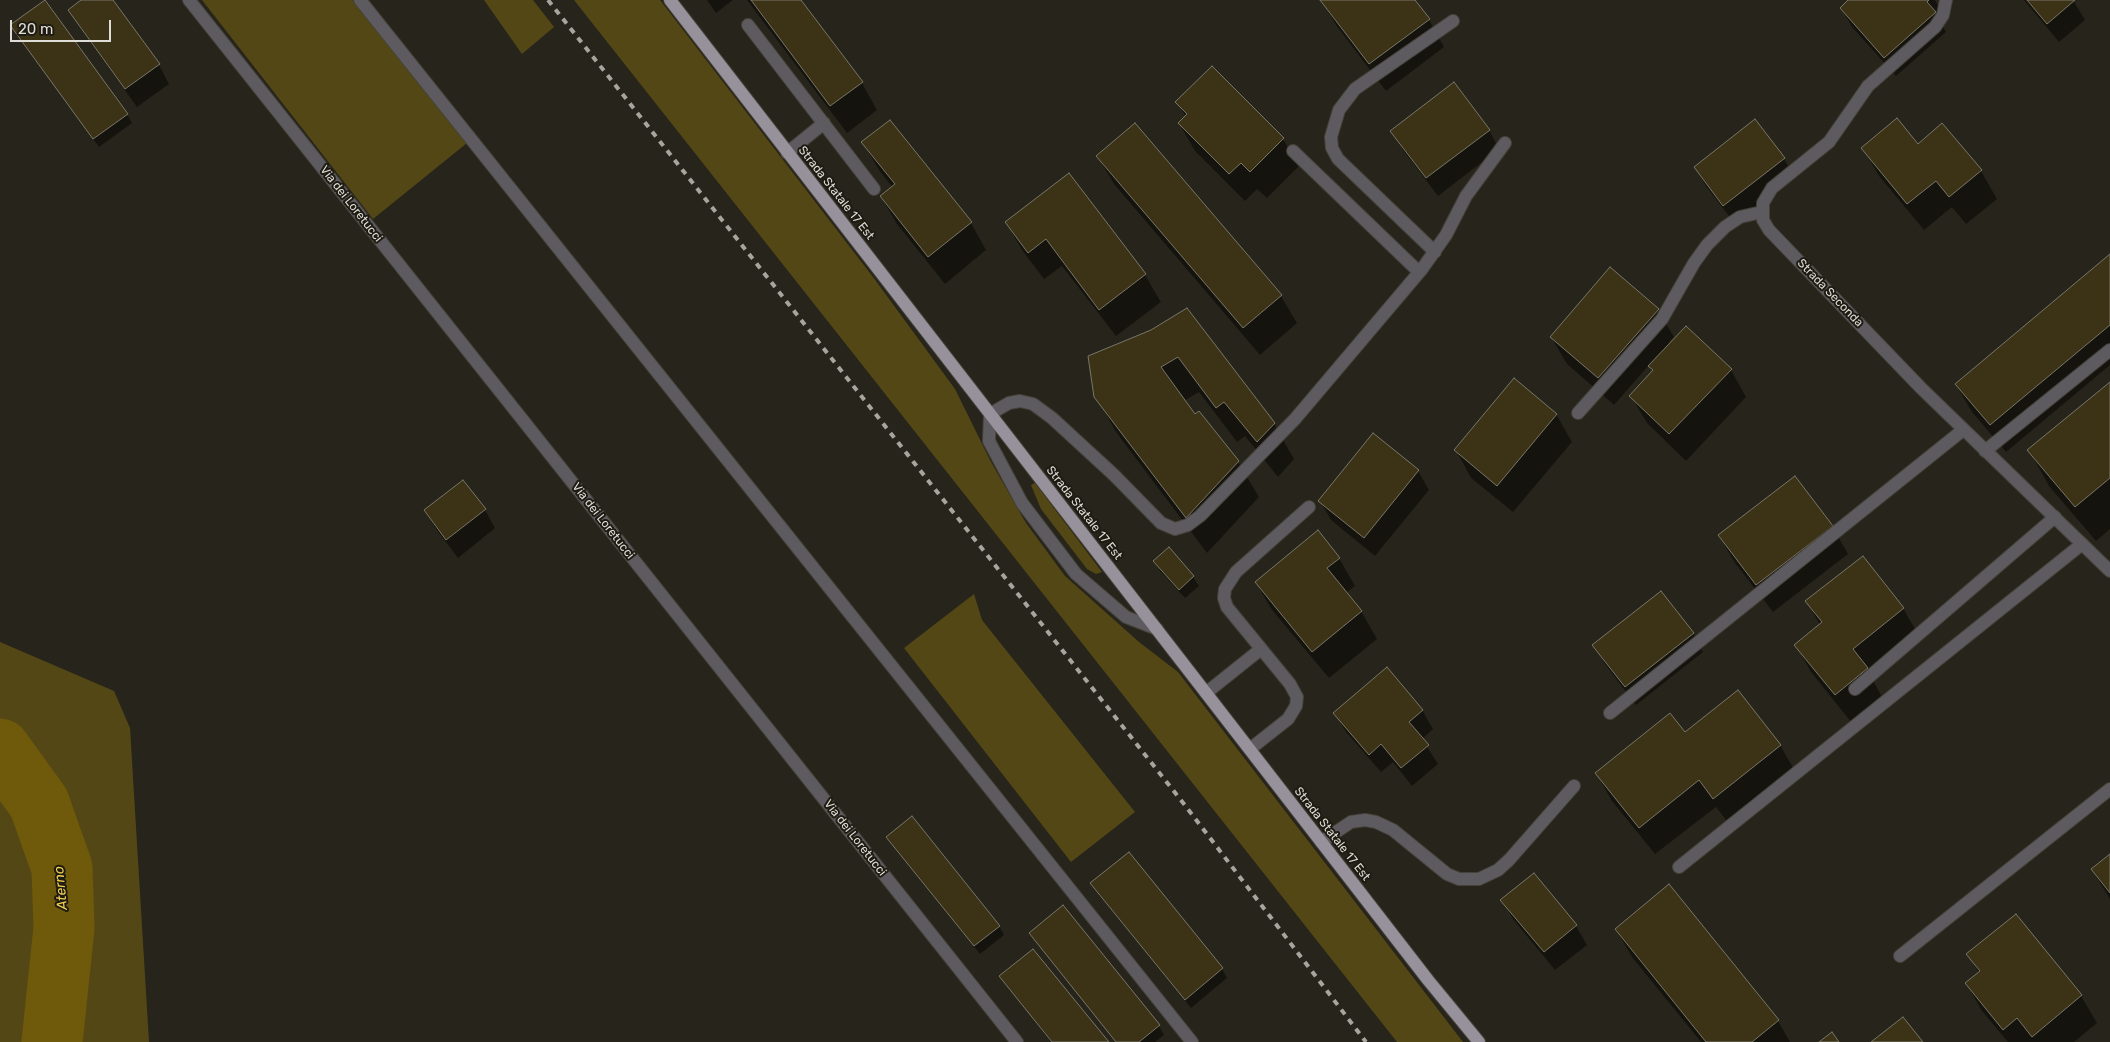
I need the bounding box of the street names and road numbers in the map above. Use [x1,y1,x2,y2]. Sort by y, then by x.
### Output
street label: Strada Statale 17 Est [795,143,877,243]
street label: Via dei Loretucci [317,163,385,245]
street label: Strada Seconda [1794,256,1866,330]
street label: Strada Statale 17 Est [1043,463,1125,563]
street label: Via dei Loretucci [569,480,637,562]
street label: Strada Statale 17 Est [1291,784,1373,884]
street label: Via dei Loretucci [821,797,889,879]

